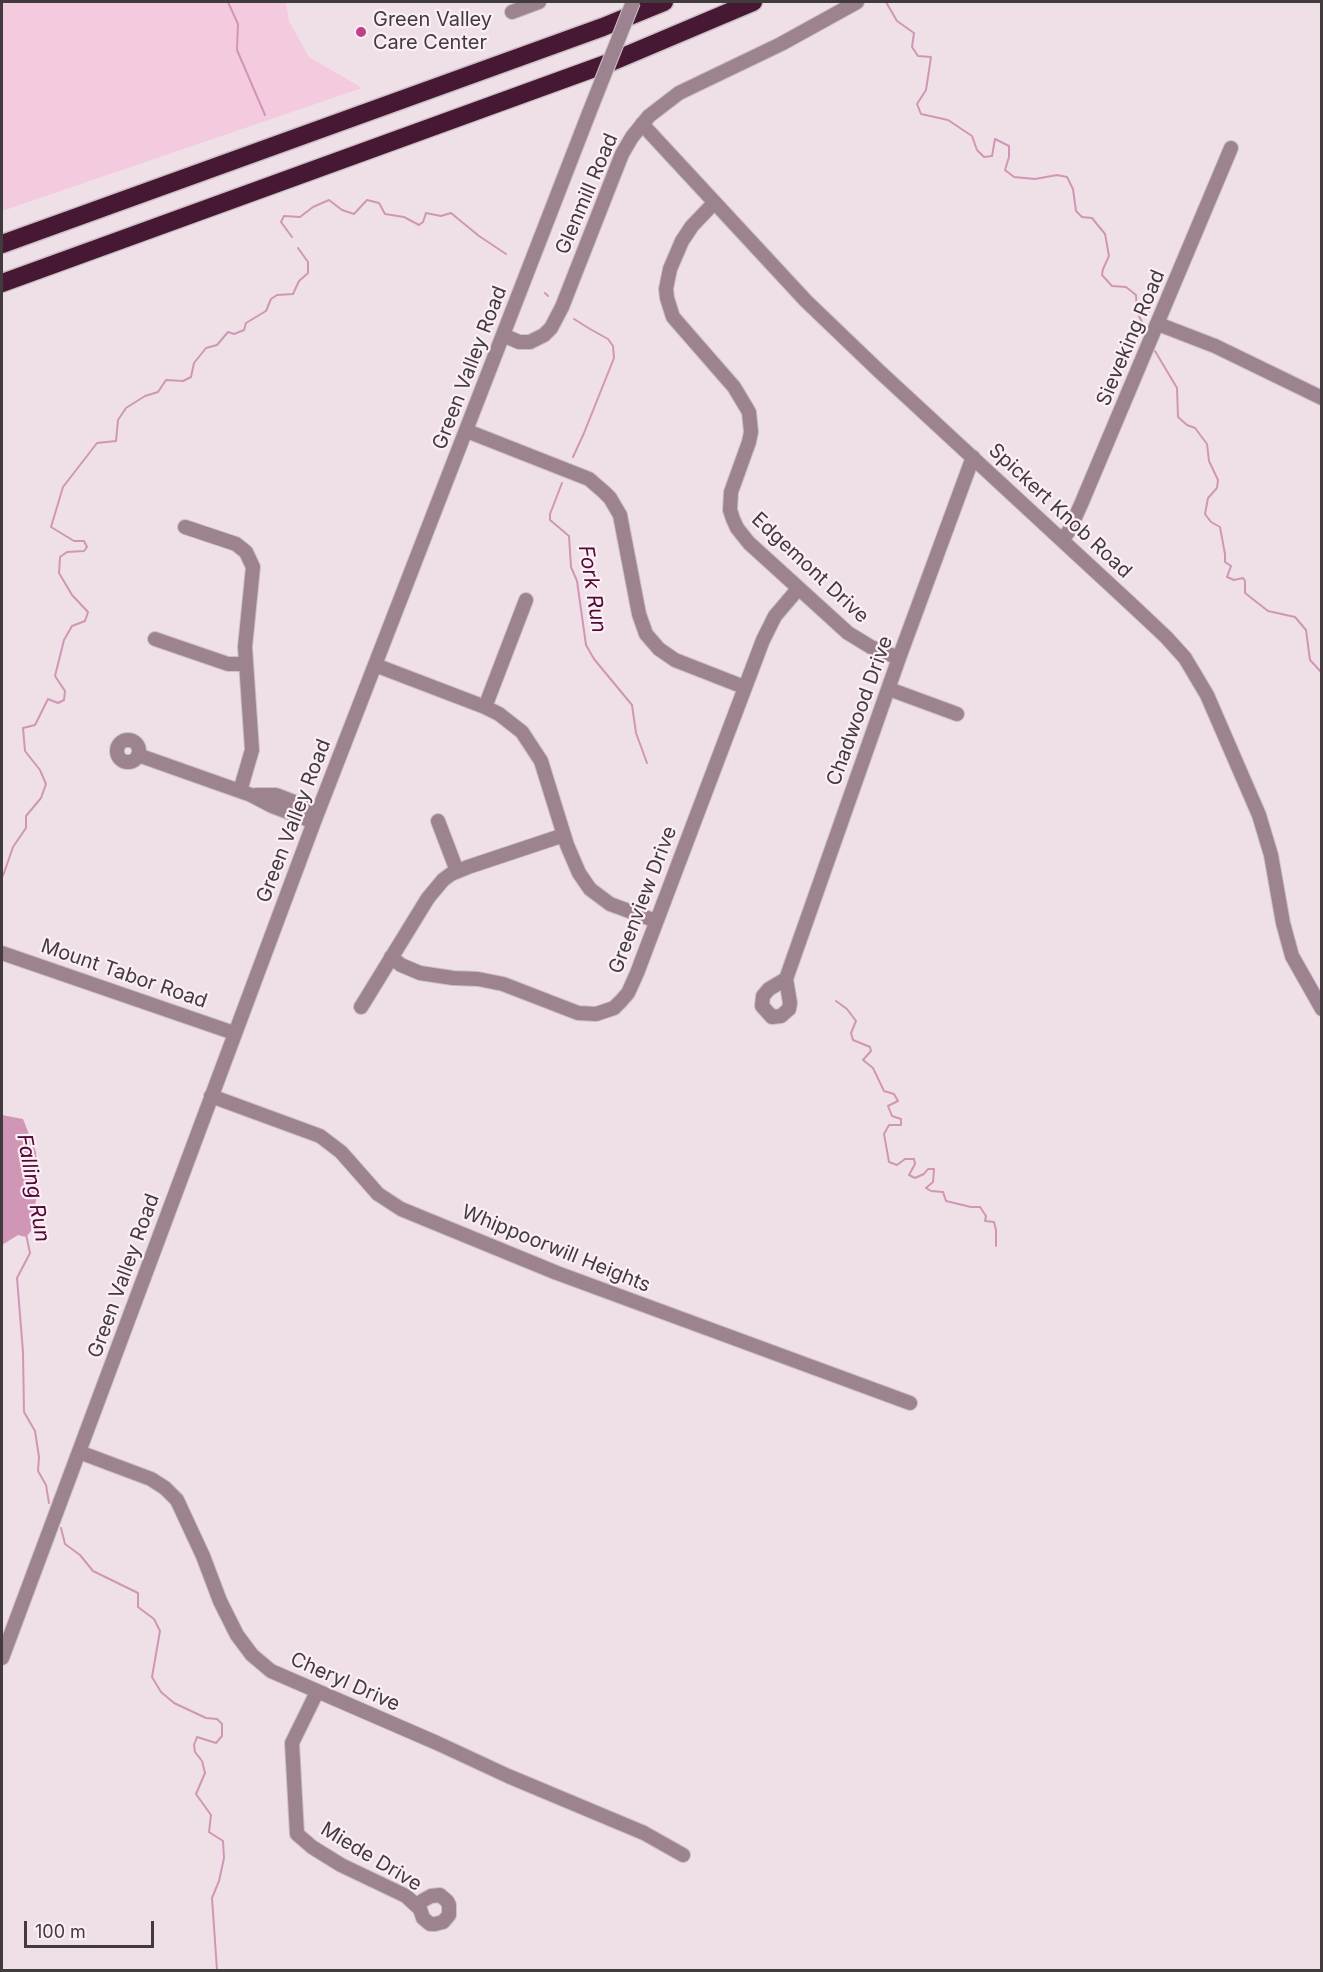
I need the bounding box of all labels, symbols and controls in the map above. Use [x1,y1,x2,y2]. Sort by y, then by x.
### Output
place label: Green Valley Care Center [373,8,492,55]
marker: Green Valley Care Center [354,25,368,39]
street label: Glenmill Road [551,130,623,258]
street label: Sieveking Road [1092,266,1170,410]
street label: Green Valley Road [428,283,512,453]
street label: Spickert Knob Road [983,438,1137,584]
street label: Edgemont Drive [746,508,874,628]
water label: Fork Run [573,543,611,635]
street label: Chadwood Drive [822,633,898,789]
street label: Green Valley Road [252,736,336,906]
street label: Greenview Drive [604,823,682,977]
street label: Mount Tabor Road [38,934,210,1014]
water label: Falling Run [11,1132,55,1244]
street label: Green Valley Road [83,1191,165,1361]
street label: Whippoorwill Heights [458,1200,654,1298]
street label: Cheryl Drive [287,1647,403,1717]
street label: Miede Drive [316,1817,426,1897]
scale bar [27,1909,158,1947]
text: 100 m [35,1921,86,1942]

